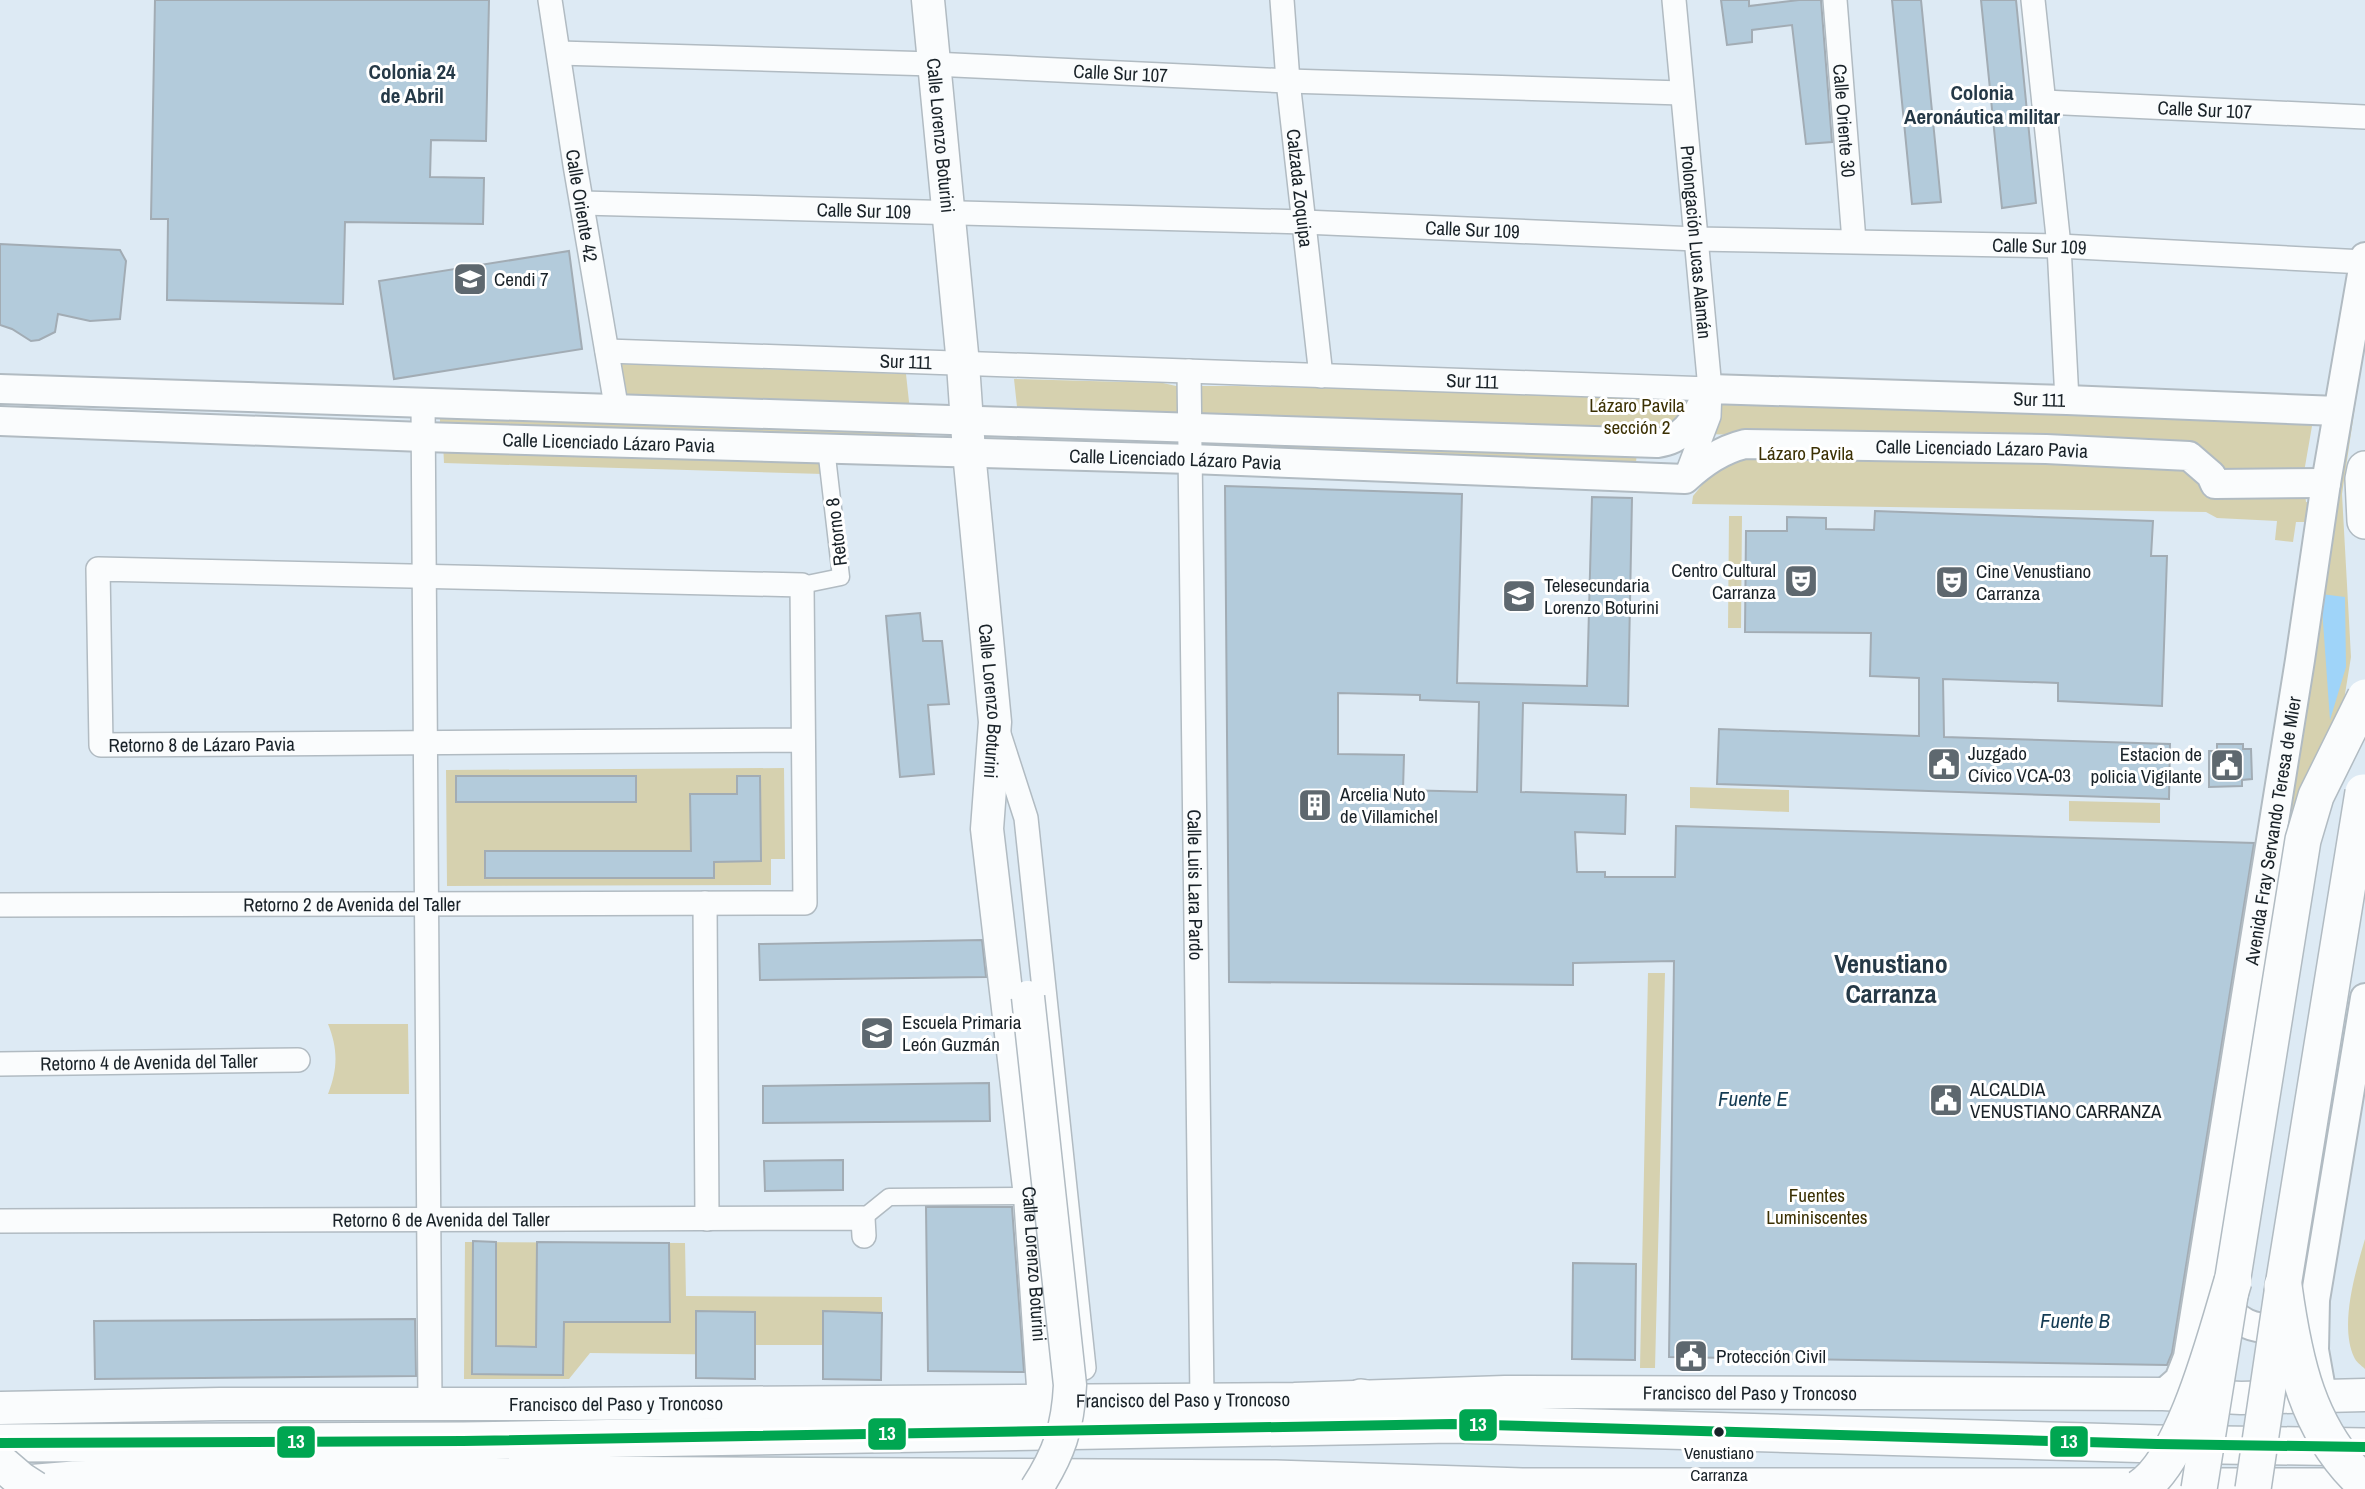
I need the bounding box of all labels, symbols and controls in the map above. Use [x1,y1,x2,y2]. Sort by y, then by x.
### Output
district label: Colonia 24 de Abril [368,57,456,110]
street label: Calle Lorenzo Boturini [921,57,961,214]
street label: Calle Sur 107 [1073,58,1169,88]
street label: Calle Oriente 30 [1827,63,1862,178]
district label: Colonia Aeronáutica militar [1904,78,2060,131]
street label: Calle Sur 107 [2157,94,2253,125]
street label: Calzada Zoquipa [1280,128,1320,249]
street label: Prolongación Lucas Alamán [1674,144,1718,340]
street label: Calle Oriente 42 [560,148,604,264]
street label: Calle Sur 109 [816,196,911,225]
street label: Calle Sur 109 [1425,214,1520,244]
street label: Calle Sur 109 [1992,232,2087,260]
school or university icon: Cendi 7 [451,260,489,298]
place label: Cendi 7 [494,266,549,292]
street label: Sur 111 [879,347,933,375]
street label: Sur 111 [1446,367,1499,395]
street label: Sur 111 [2013,385,2066,413]
park label: Lázaro Pavila sección 2 [1589,392,1685,440]
street label: Calle Licenciado Lázaro Pavia [502,426,715,458]
street label: Calle Licenciado Lázaro Pavia [1875,433,2089,464]
park label: Lázaro Pavila [1758,440,1854,466]
street label: Calle Licenciado Lázaro Pavia [1069,443,1282,476]
street label: Retorno 8 [819,496,853,568]
place label: Centro Cultural Carranza [1671,557,1776,605]
place label: Cine Venustiano Carranza [1976,558,2091,606]
theatre icon: Centro Cultural Carranza [1782,562,1820,600]
theatre icon: Cine Venustiano Carranza [1933,563,1971,601]
place label: Telesecundaria Lorenzo Boturini [1544,572,1659,620]
school or university icon: Telesecundaria Lorenzo Boturini [1500,577,1538,615]
street label: Calle Lorenzo Boturini [973,622,1008,779]
street label: Avenida Fray Servando Teresa de Mier [2238,694,2307,968]
street label: Retorno 8 de Lázaro Pavia [108,731,295,758]
place label: Juzgado Cívico VCA-03 [1968,740,2071,788]
place label: Estacion de policia Vigilante [2091,741,2202,789]
public building icon: Juzgado Cívico VCA-03 [1925,745,1963,783]
public building icon: Estacion de policia Vigilante [2208,746,2246,784]
place label: Arcelia Nuto de Villamichel [1339,781,1438,829]
building icon: Arcelia Nuto de Villamichel [1296,786,1334,824]
street label: Calle Luis Lara Pardo [1182,809,1209,961]
street label: Retorno 2 de Avenida del Taller [243,891,462,917]
district label: Venustiano Carranza [1834,946,1948,1011]
place label: Escuela Primaria León Guzmán [902,1009,1022,1057]
school or university icon: Escuela Primaria León Guzmán [858,1014,896,1052]
street label: Retorno 4 de Avenida del Taller [40,1048,259,1076]
place label: ALCALDIA VENUSTIANO CARRANZA [1969,1076,2162,1124]
public building icon: ALCALDIA VENUSTIANO CARRANZA [1927,1081,1965,1119]
water label: Fuente E [1718,1084,1788,1113]
park label: Fuentes Luminiscentes [1766,1182,1868,1230]
street label: Calle Lorenzo Boturini [1016,1185,1053,1342]
street label: Retorno 6 de Avenida del Taller [332,1206,551,1233]
water label: Fuente B [2040,1306,2110,1335]
public building icon: Protección Civil [1672,1337,1710,1375]
place label: Protección Civil [1716,1343,1826,1369]
street label: Francisco del Paso y Troncoso [1643,1379,1857,1406]
street label: Francisco del Paso y Troncoso [1076,1386,1290,1413]
street label: Francisco del Paso y Troncoso [509,1390,723,1417]
line badge: 13 [1458,1408,1498,1442]
text: 13 [1469,1411,1487,1437]
line badge: 13 [867,1417,907,1451]
text: 13 [878,1420,896,1446]
line badge: 13 [276,1425,316,1459]
marker: Venustiano Carranza [1712,1425,1726,1439]
line badge: 13 [2049,1425,2089,1458]
text: 13 [287,1428,305,1454]
text: 13 [2060,1428,2078,1454]
place label: Venustiano Carranza [1684,1441,1754,1486]

